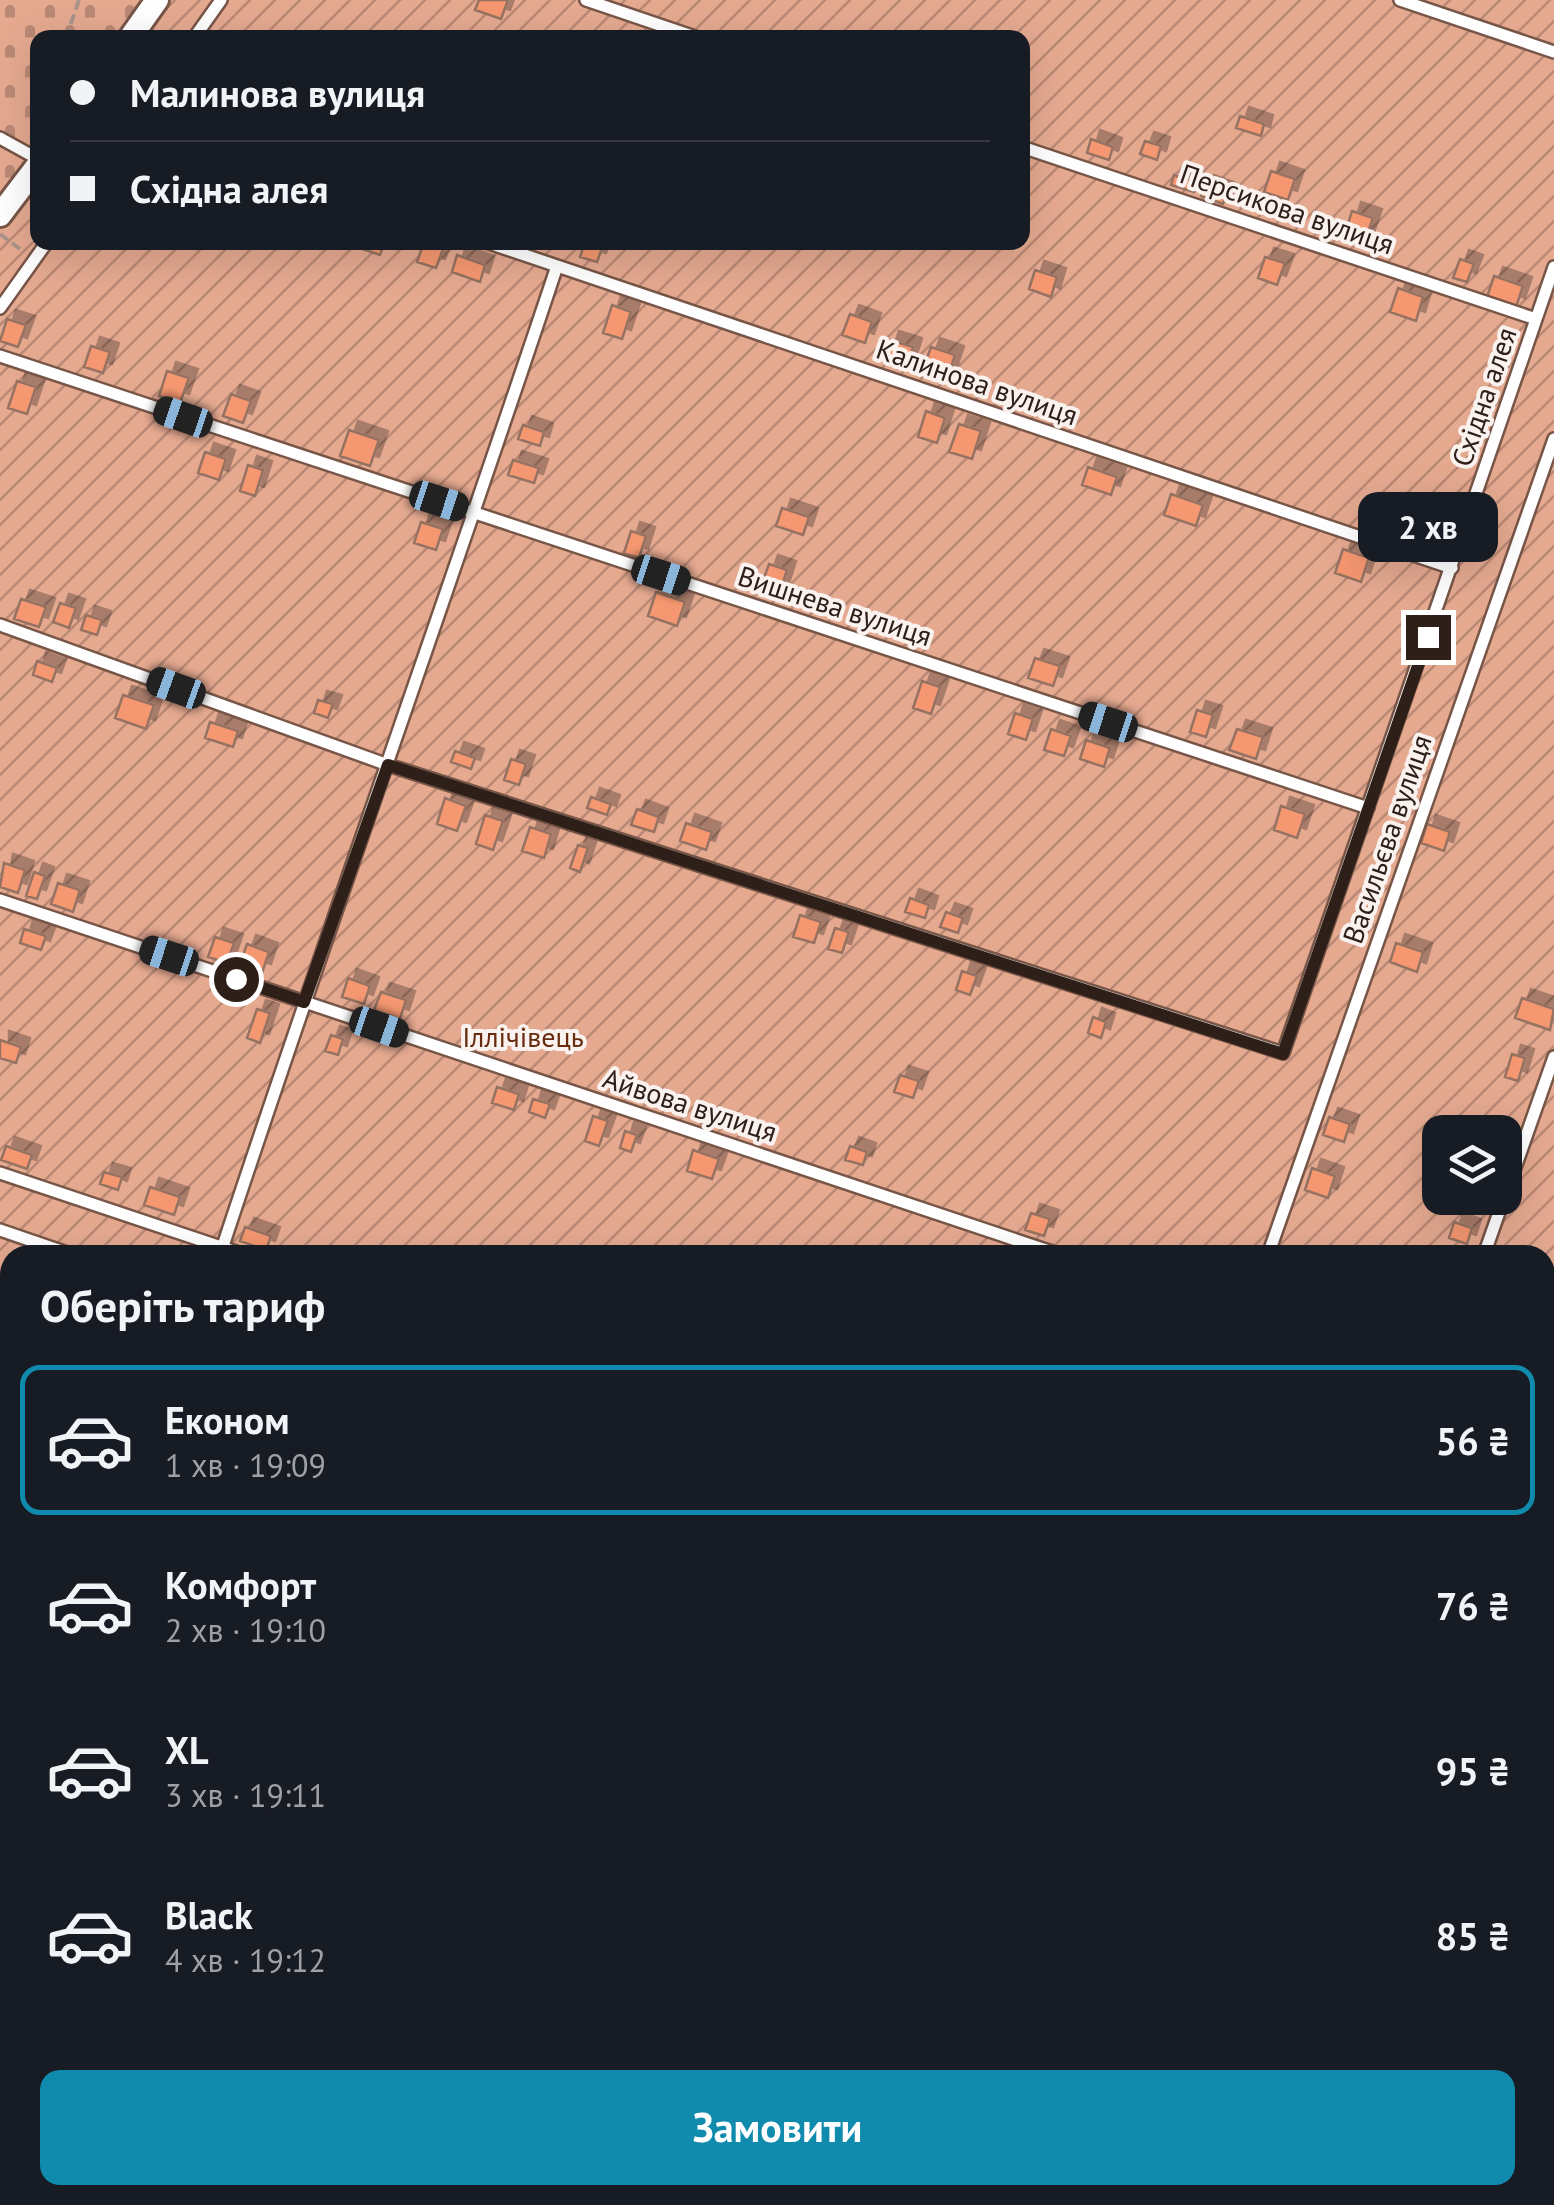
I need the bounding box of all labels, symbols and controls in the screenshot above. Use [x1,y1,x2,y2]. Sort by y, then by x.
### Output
text: Малинова вулиця [130,68,425,117]
street label: Персикова вулиця [1175,155,1399,262]
text: Східна алея [130,164,328,213]
street label: Східна алея [1443,323,1525,471]
street label: Калинова вулиця [872,330,1083,433]
car [150,393,216,441]
car [406,477,472,525]
callout: 2 хв [1358,492,1498,562]
text: 2 хв [1398,506,1458,548]
car [628,551,694,599]
street label: Вишнева вулиця [734,557,937,654]
route end [1406,615,1451,660]
car [143,664,209,712]
car [1075,698,1141,746]
street label: Васильєва вулиця [1334,730,1440,948]
car [136,932,202,980]
route start [214,957,259,1002]
car [346,1003,412,1051]
park label: Іллічівець [462,1018,584,1055]
street label: Айвова вулиця [599,1059,782,1150]
map controls [1422,1115,1522,1215]
button: layers [1422,1115,1522,1215]
text: Оберіть тариф [40,1276,325,1334]
icon: car [45,1395,135,1485]
text: Економ [165,1395,289,1444]
text: 56 ₴ [1436,1416,1510,1465]
text: 1 хв · 19:09 [165,1444,326,1486]
icon: car [45,1560,135,1650]
text: Комфорт [165,1560,316,1609]
text: 76 ₴ [1436,1581,1510,1630]
text: 2 хв · 19:10 [165,1609,326,1651]
icon: car [45,1725,135,1815]
text: XL [165,1725,209,1774]
text: 95 ₴ [1436,1746,1510,1795]
text: 3 хв · 19:11 [165,1774,326,1816]
icon: car [45,1890,135,1980]
text: Black [165,1890,253,1939]
text: 85 ₴ [1436,1911,1510,1960]
text: 4 хв · 19:12 [165,1939,326,1981]
button: Замовити [40,2070,1515,2185]

